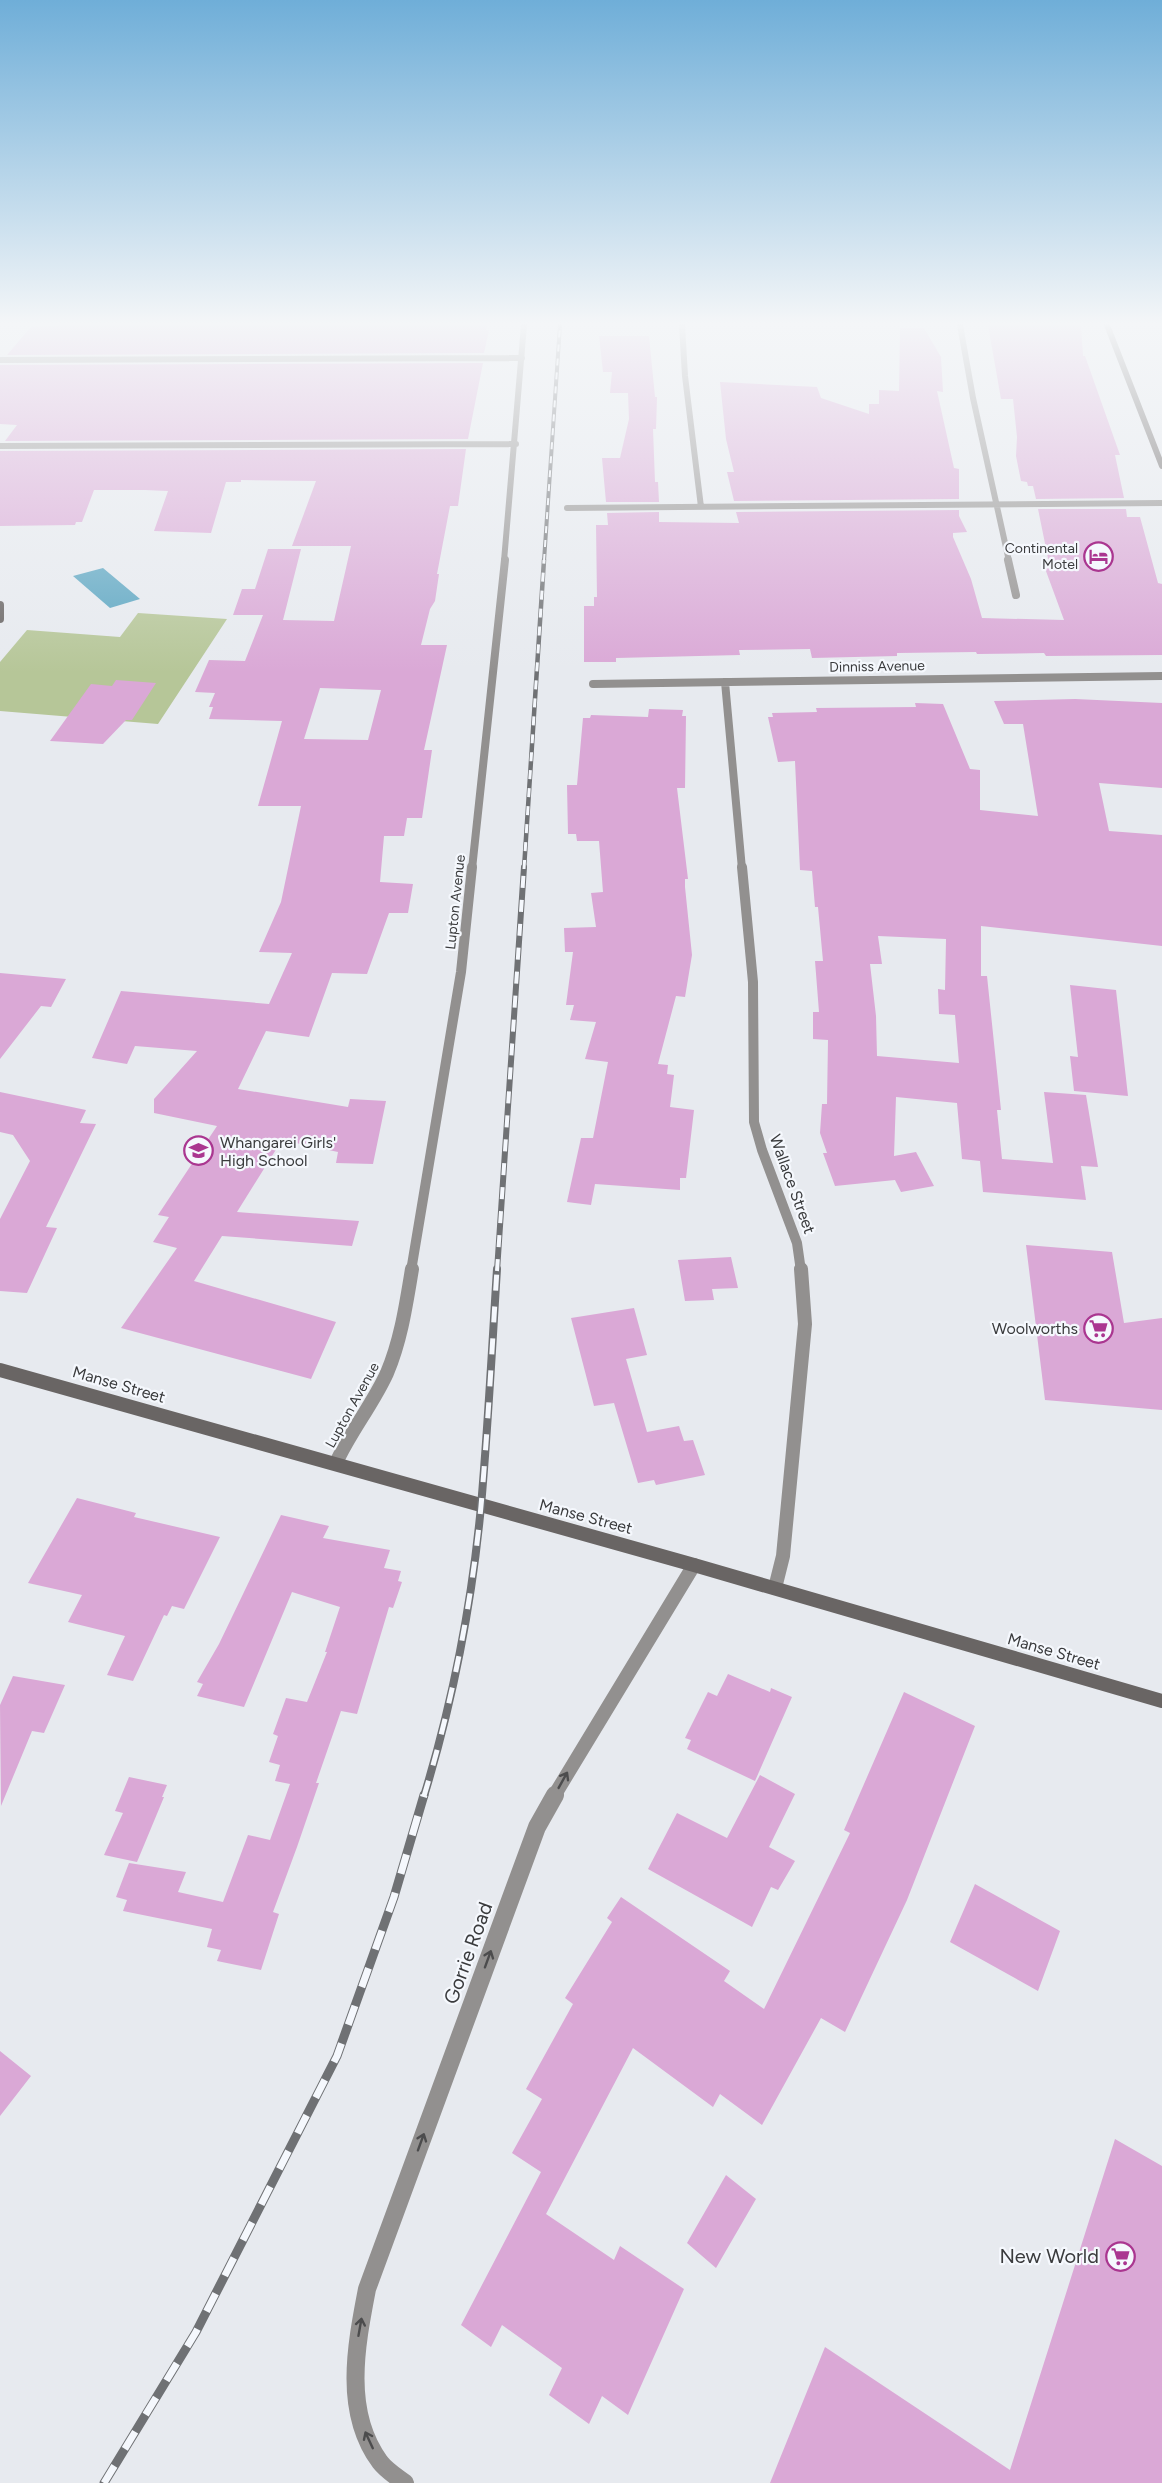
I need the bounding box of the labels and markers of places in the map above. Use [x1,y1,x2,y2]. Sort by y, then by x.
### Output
place label: Continental Motel [1005,540,1078,573]
hotel icon: Continental Motel [1083,540,1115,572]
place label: Whangarei Girls' High School [220,1133,336,1170]
school or university icon: Whangarei Girls' High School [183,1135,215,1167]
supermarket icon: Woolworths [1083,1312,1115,1344]
place label: Woolworths [992,1319,1078,1338]
supermarket icon: New World [1104,2240,1136,2272]
place label: New World [999,2244,1099,2268]

